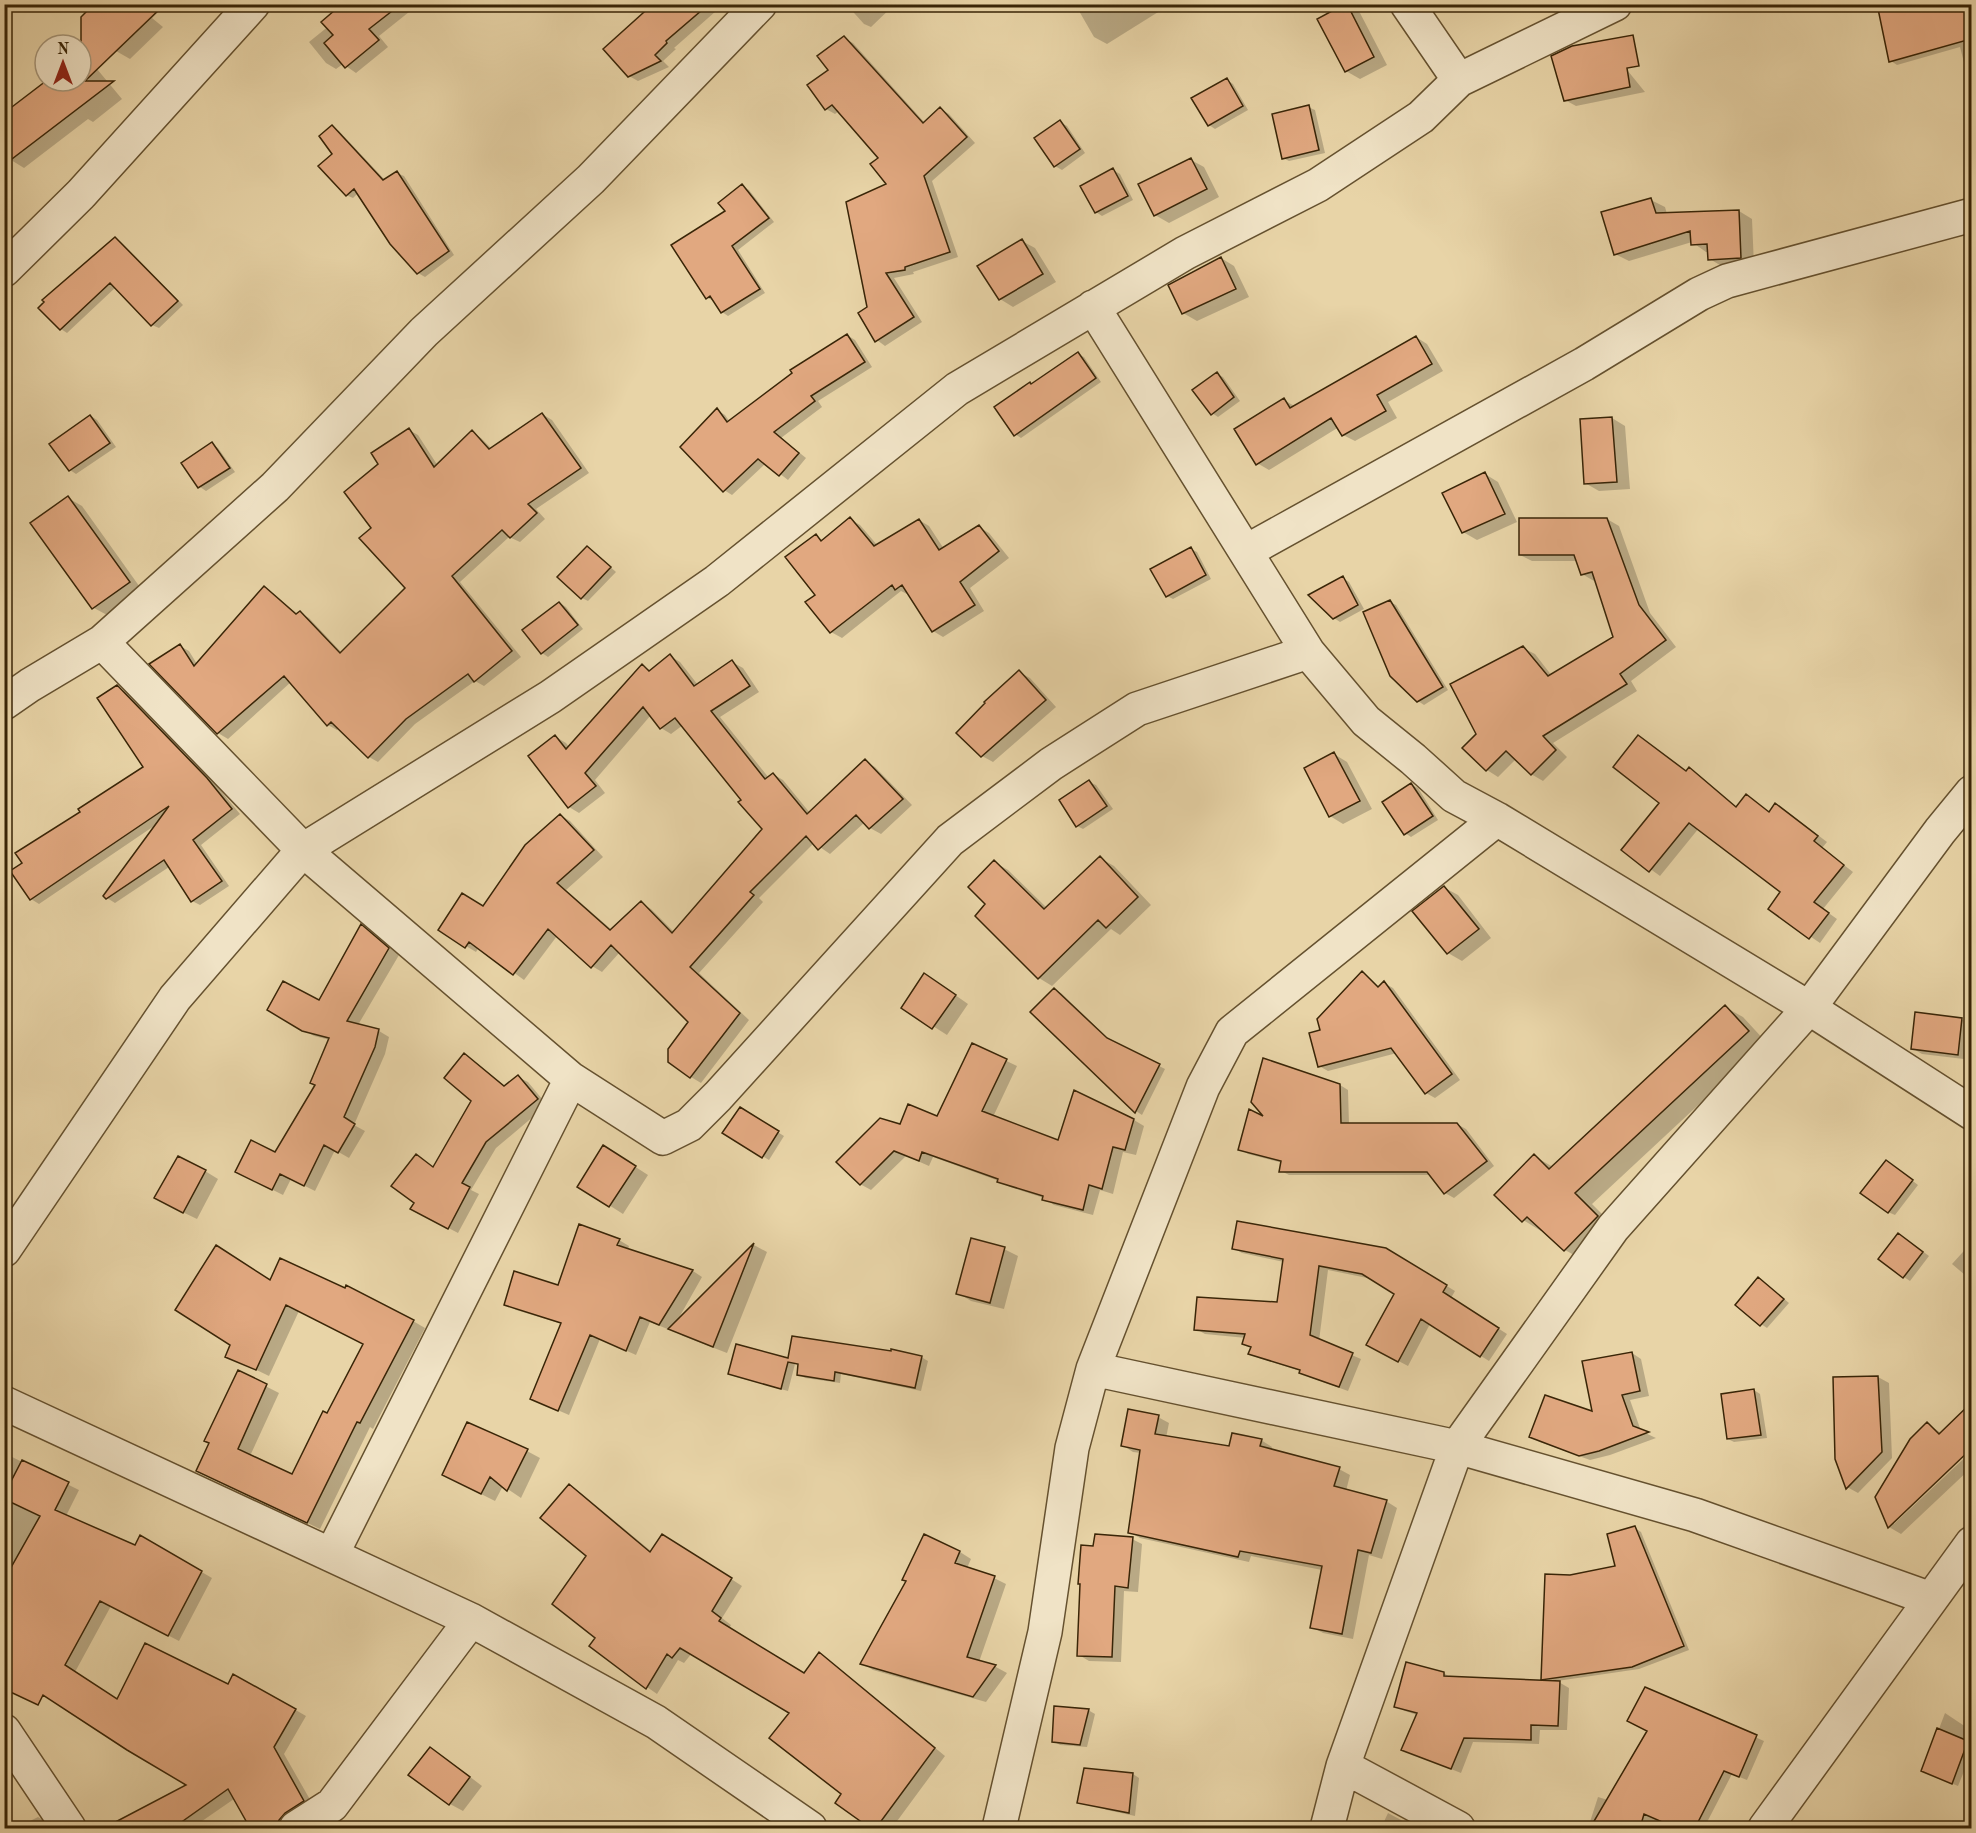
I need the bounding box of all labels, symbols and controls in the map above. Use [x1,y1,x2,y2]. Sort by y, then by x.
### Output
north arrow [33,33,93,93]
text: N [57,42,70,58]

